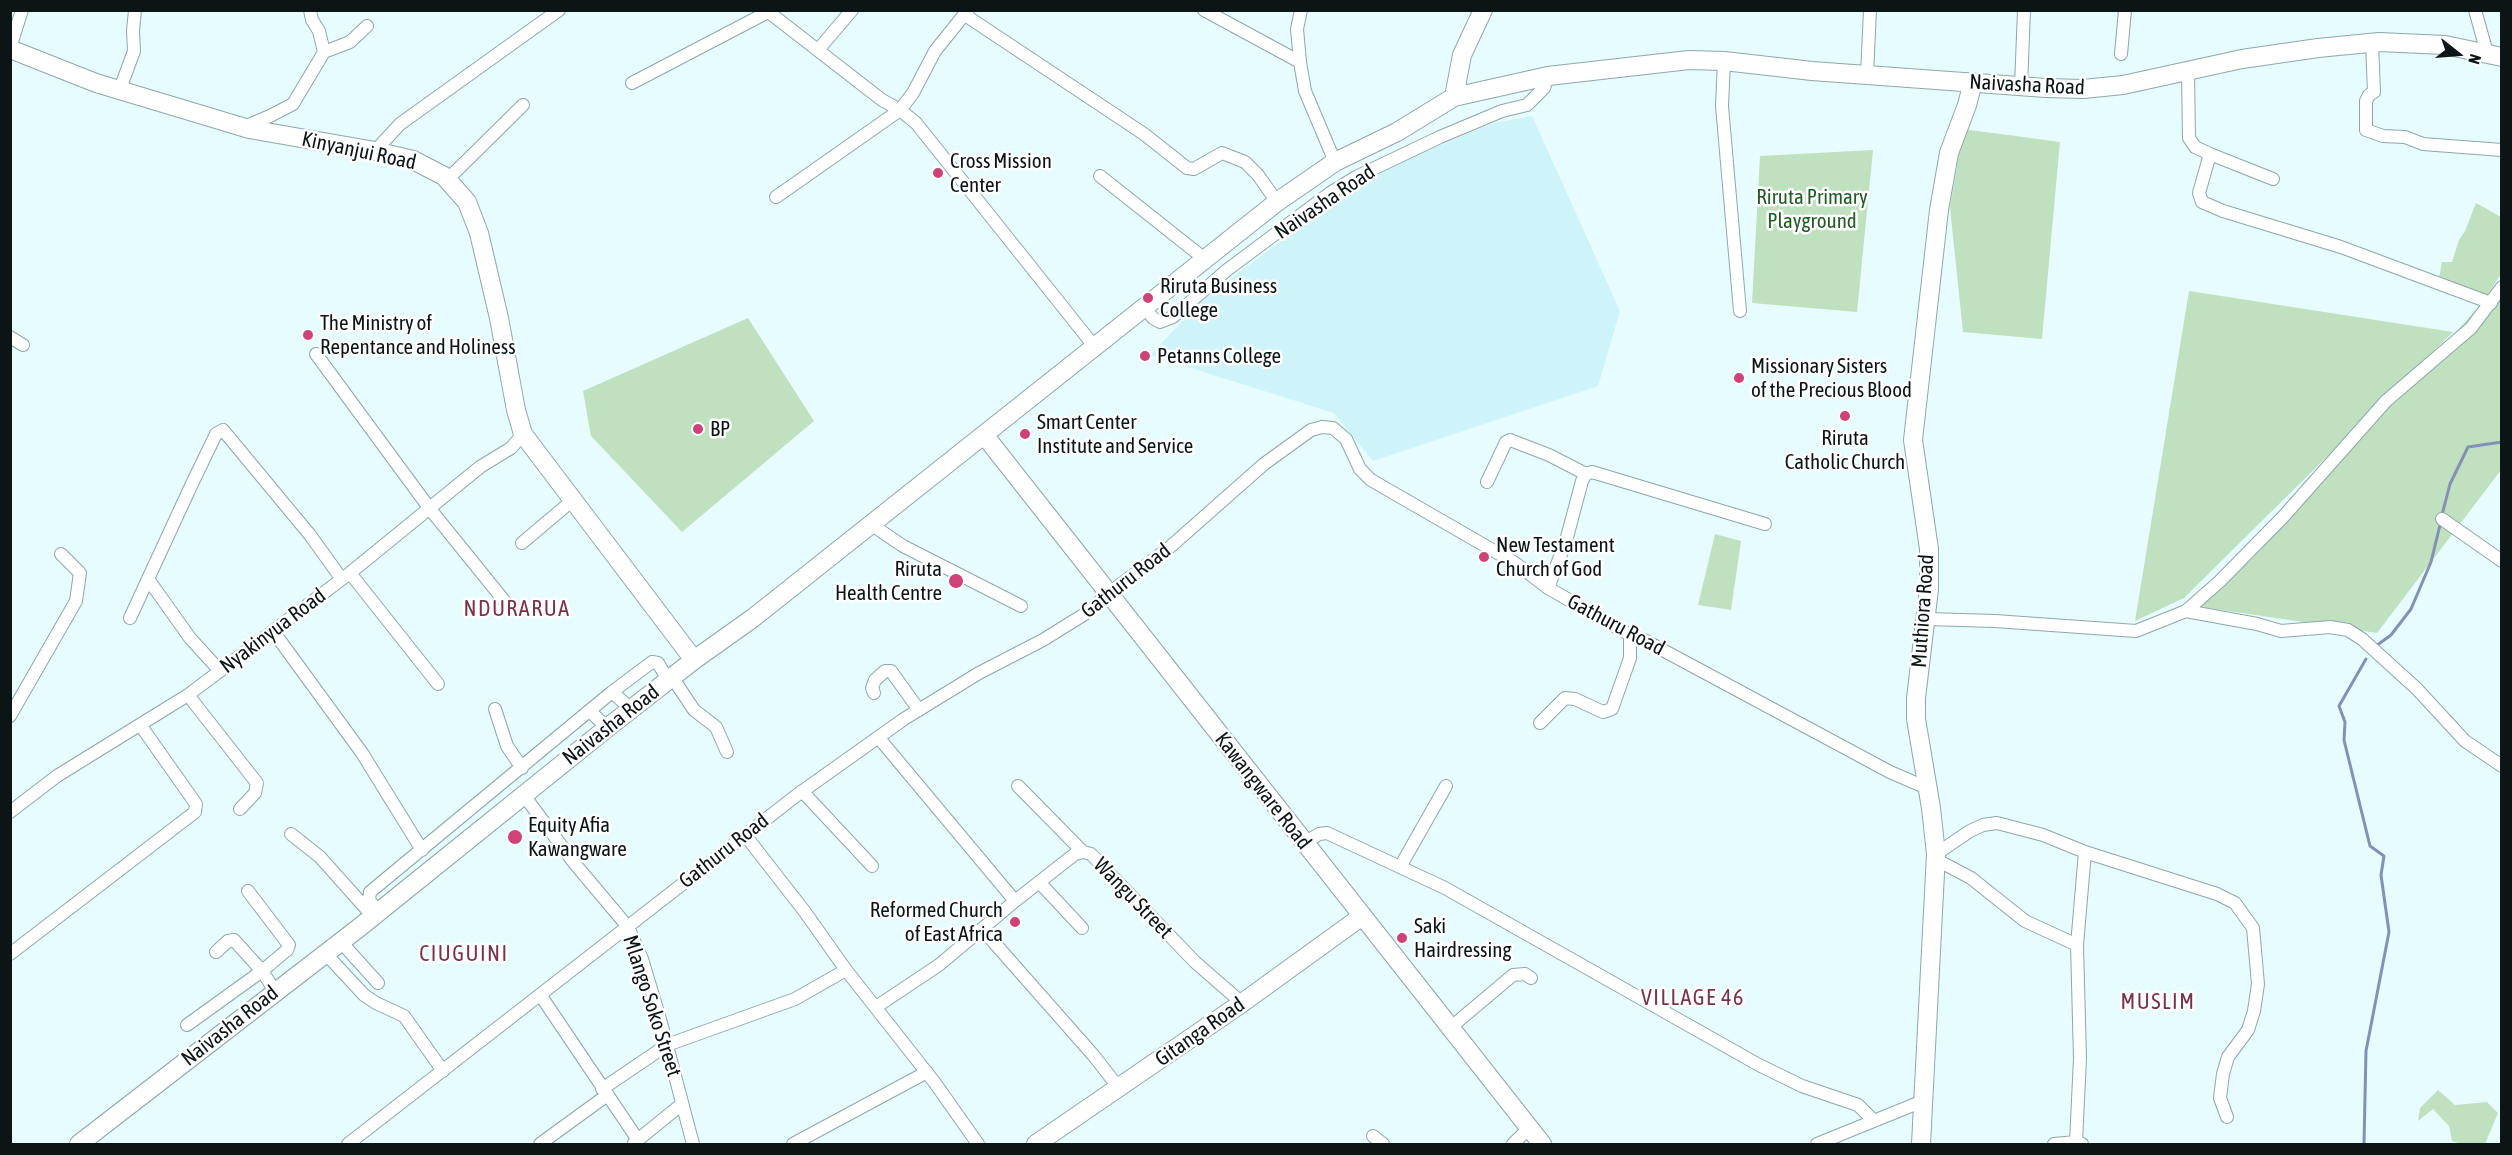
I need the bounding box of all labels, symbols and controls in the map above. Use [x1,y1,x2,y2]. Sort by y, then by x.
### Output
north arrow [2428,24,2488,84]
text: N [2465,52,2485,66]
street label: Naivasha Road [1969,69,2085,101]
street label: Kinyanjui Road [299,127,419,175]
place label: Cross Mission Center [950,148,1052,198]
street label: Naivasha Road [1270,159,1380,245]
marker: Cross Mission Center [931,166,945,180]
park label: Riruta Primary Playground [1756,184,1868,234]
place label: Riruta Business College [1160,273,1277,323]
marker: Riruta Business College [1141,291,1155,305]
place label: The Ministry of Repentance and Holiness [320,310,516,360]
marker: The Ministry of Repentance and Holiness [301,328,315,342]
place label: Petanns College [1157,343,1281,369]
marker: Petanns College [1138,349,1152,363]
place label: Missionary Sisters of the Precious Blood [1751,353,1912,403]
marker: Missionary Sisters of the Precious Blood [1732,371,1746,385]
place label: Smart Center Institute and Service [1037,409,1193,459]
marker: Riruta Catholic Church [1838,409,1852,423]
place label: BP [710,416,730,442]
marker: BP [691,422,705,436]
place label: Riruta Catholic Church [1785,425,1905,475]
marker: Smart Center Institute and Service [1018,427,1032,441]
place label: New Testament Church of God [1496,532,1615,582]
street label: Gathuru Road [1076,538,1176,624]
marker: New Testament Church of God [1477,550,1491,564]
street label: Muthiora Road [1906,553,1940,669]
place label: Riruta Health Centre [835,556,942,606]
marker: Riruta Health Centre [947,572,965,590]
street label: Nyakinyua Road [215,583,331,679]
street label: Gathuru Road [1563,589,1669,661]
district label: NDURARUA [464,596,570,622]
street label: Naivasha Road [558,680,664,770]
street label: Kawangware Road [1209,727,1317,855]
street label: Gathuru Road [674,808,774,894]
place label: Equity Afia Kawangware [528,812,627,862]
marker: Equity Afia Kawangware [506,828,524,846]
street label: Wangu Street [1088,852,1178,944]
place label: Reformed Church of East Africa [870,897,1003,947]
place label: Saki Hairdressing [1414,913,1512,963]
marker: Reformed Church of East Africa [1008,915,1022,929]
marker: Saki Hairdressing [1395,931,1409,945]
street label: Mlango Soko Street [617,932,687,1080]
district label: CIUGUINI [419,941,509,967]
street label: Naivasha Road [177,981,283,1071]
district label: VILLAGE 46 [1641,985,1745,1011]
district label: MUSLIM [2121,989,2195,1015]
street label: Gitanga Road [1150,992,1250,1072]

